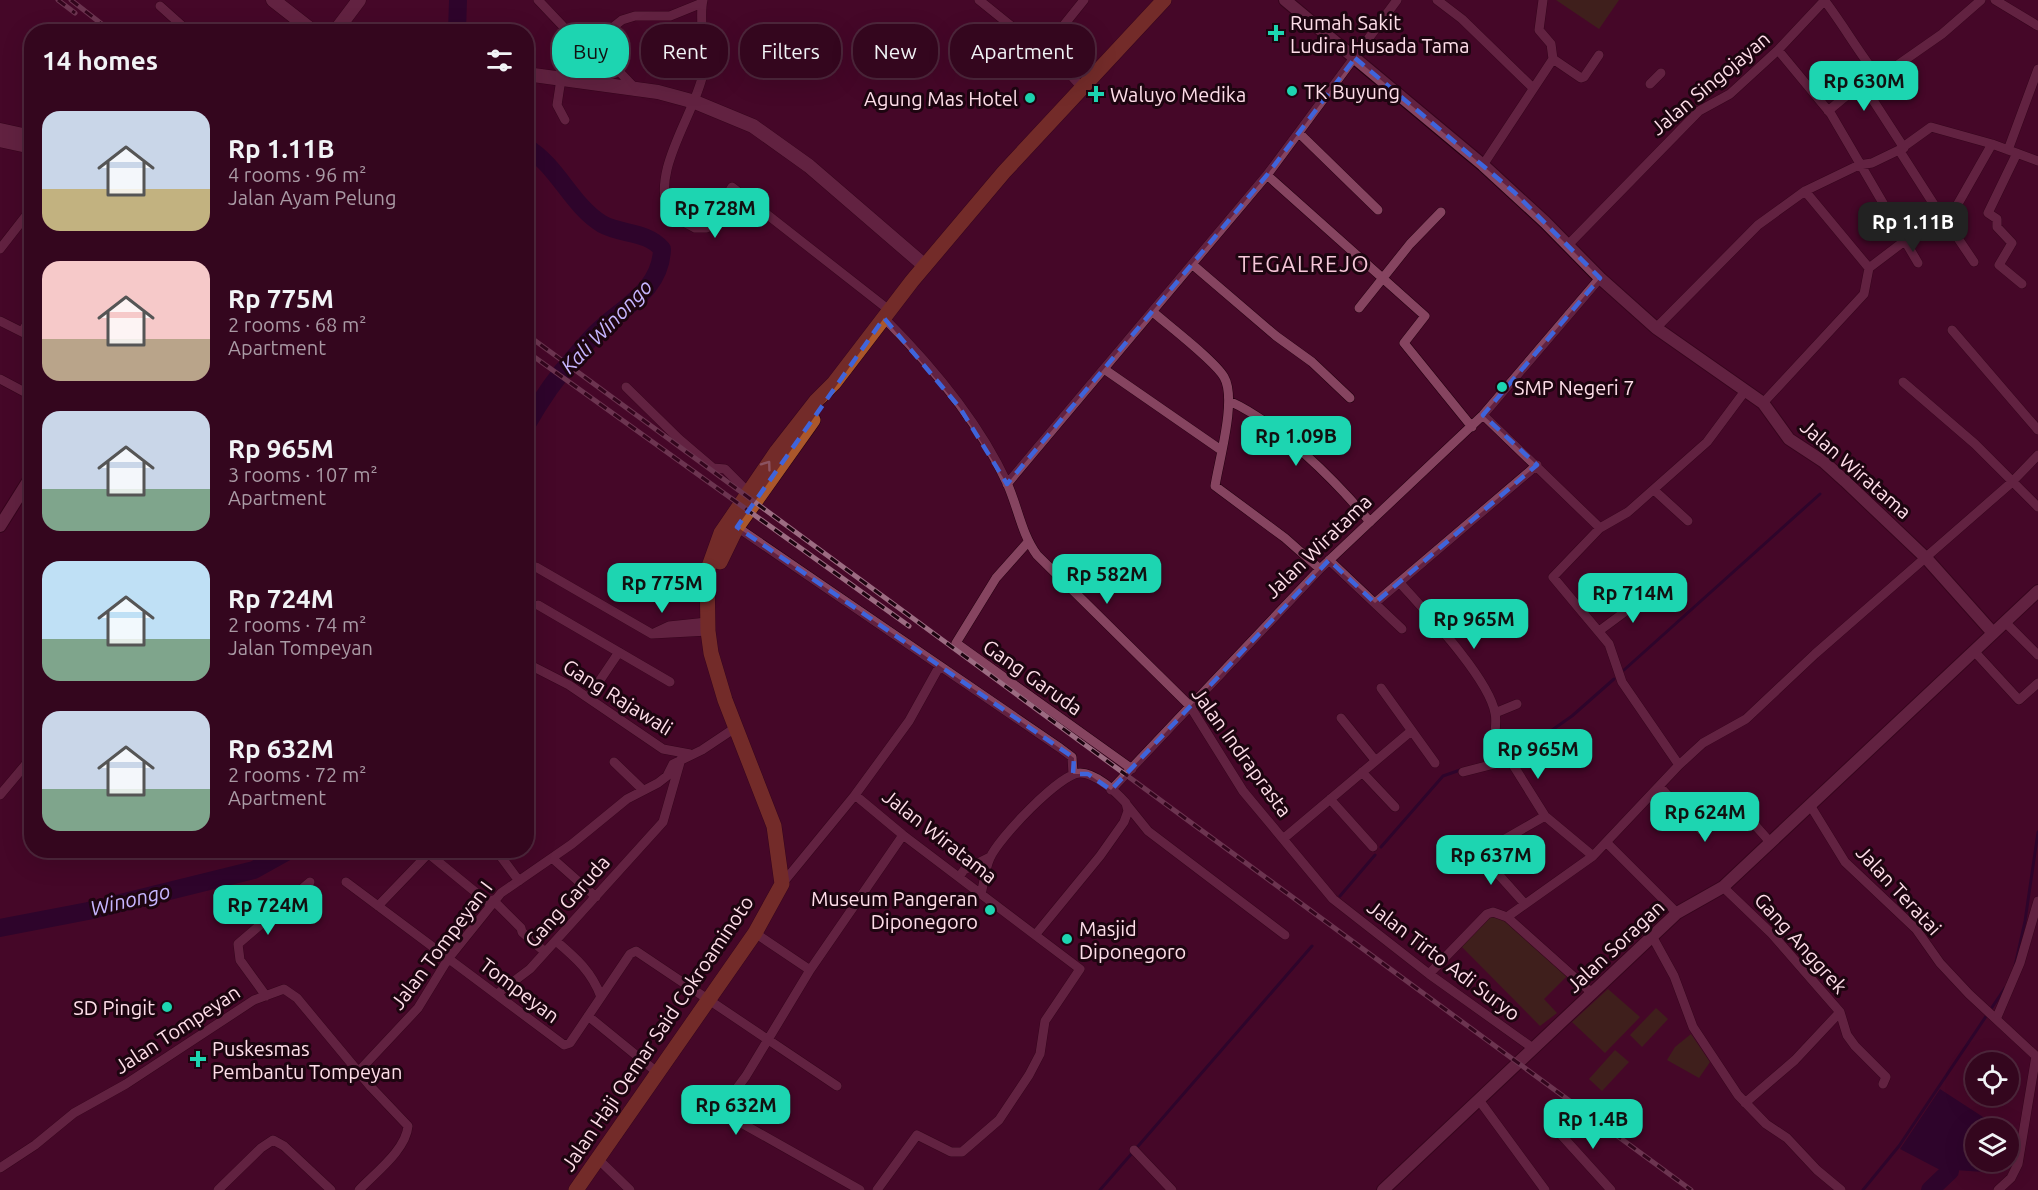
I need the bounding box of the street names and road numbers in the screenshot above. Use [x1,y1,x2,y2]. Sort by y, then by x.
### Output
street label: Jalan Singojayan [1646,27,1774,139]
street label: Jalan Wiratama [1796,415,1916,523]
street label: Jalan Wiratama [1260,489,1376,603]
street label: Gang Garuda [979,634,1087,720]
street label: Gang Rajawali [559,654,677,740]
street label: Jalan Indraprasta [1187,683,1297,821]
street label: Jalan Wiratama [878,784,1002,888]
street label: Jalan Teratai [1852,841,1946,939]
street label: Gang Garuda [520,850,614,952]
street label: Jalan Tompeyan I [385,876,497,1014]
street label: Gang Anggrek [1750,888,1852,998]
street label: Jalan Haji Oemar Said Cokroaminoto [556,891,758,1175]
street label: Jalan Tirto Adi Suryo [1363,895,1525,1025]
street label: Jalan Soragan [1561,895,1669,997]
street label: Tompeyan [476,953,564,1027]
street label: Jalan Tompeyan [110,980,244,1078]

